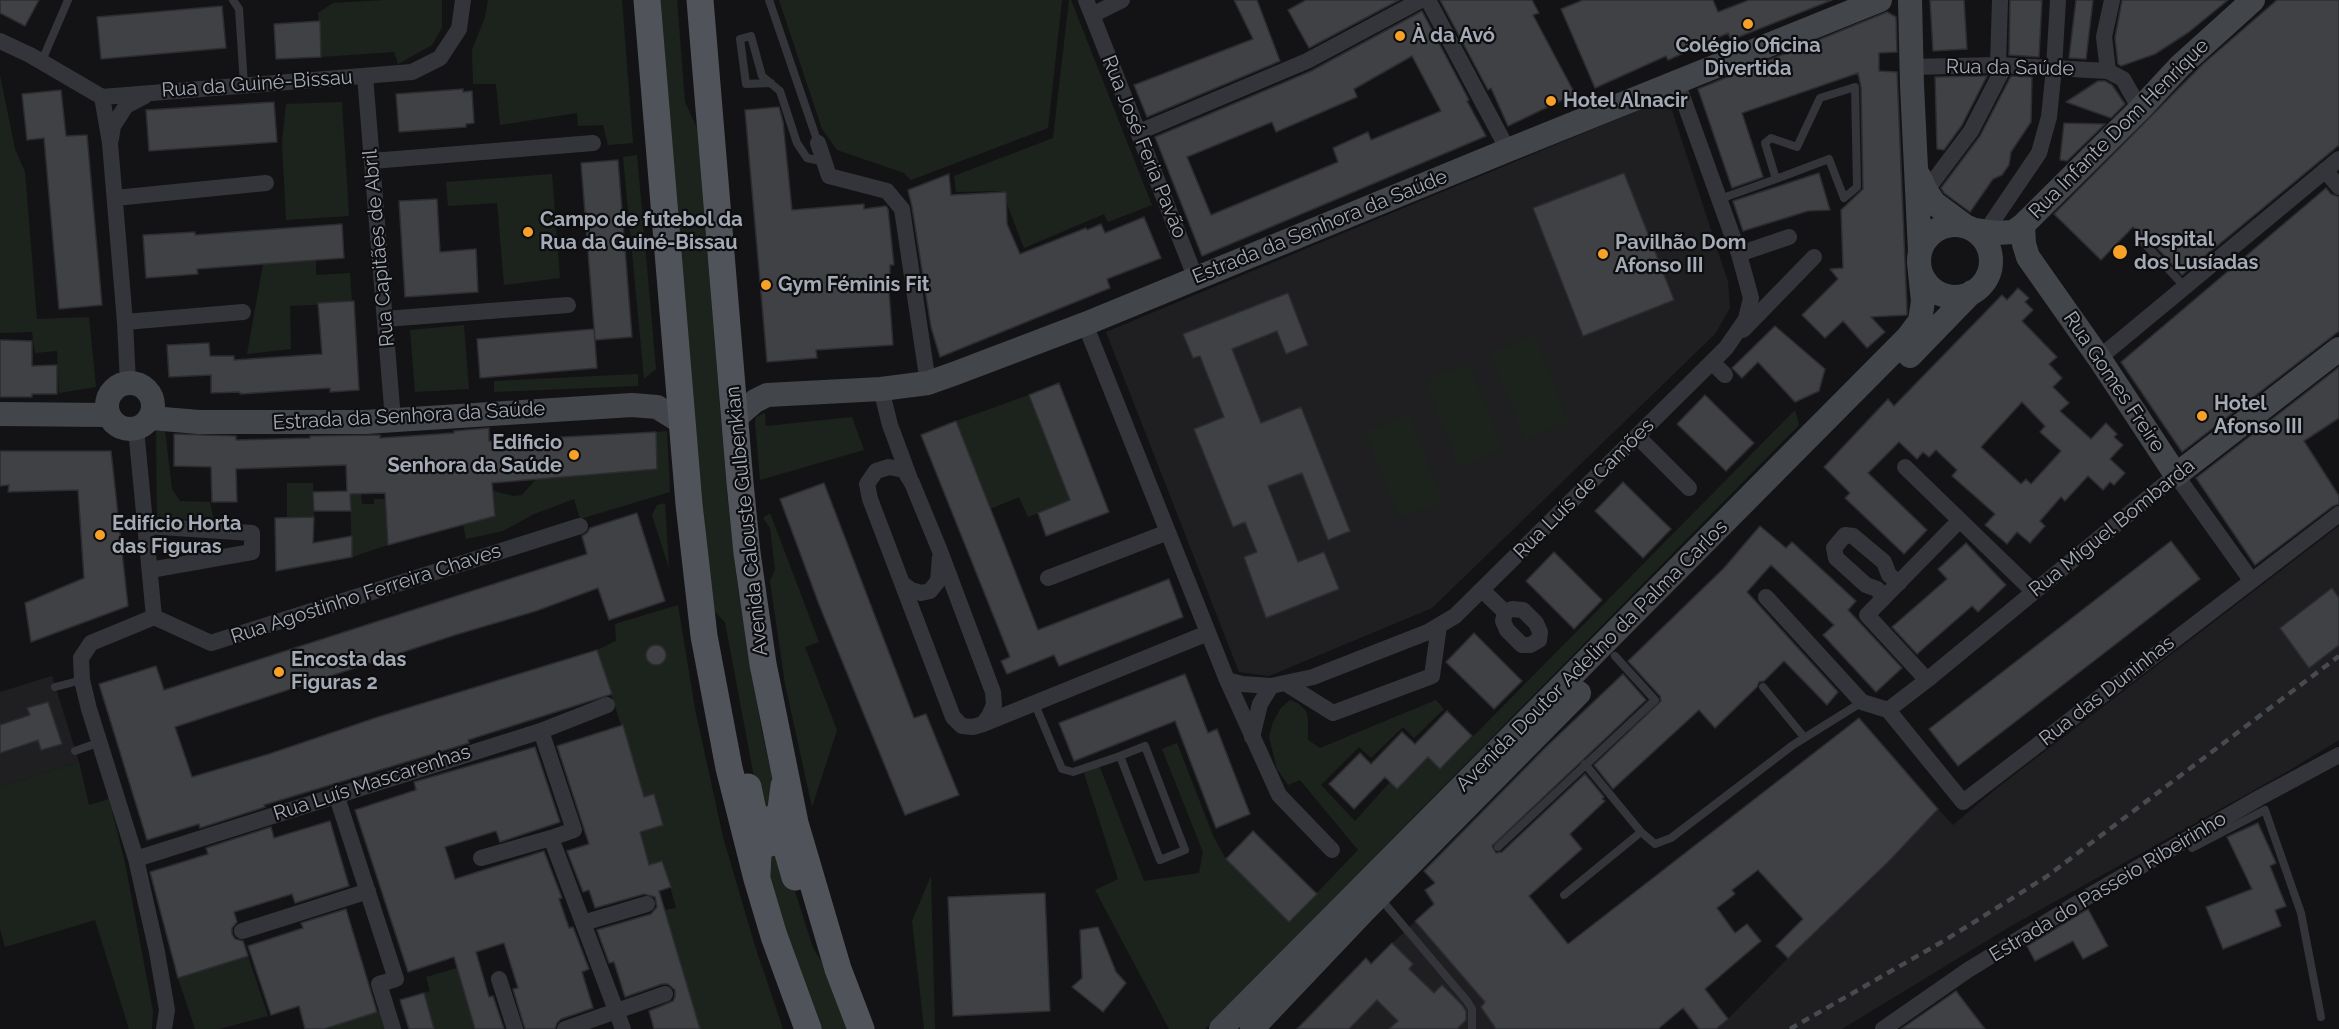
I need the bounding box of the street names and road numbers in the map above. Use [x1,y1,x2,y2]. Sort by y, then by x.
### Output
street label: Rua Infante Dom Henrique [2024,34,2214,224]
street label: Rua José Feria Pavão [1096,52,1192,242]
street label: Rua da Saúde [1946,55,2074,81]
street label: Rua da Guiné-Bissau [161,65,353,103]
street label: Rua Capitães de Abril [358,148,400,348]
street label: Estrada da Senhora da Saúde [1189,165,1451,289]
street label: Rua Gomes Freire [2058,307,2170,457]
street label: Avenida Calouste Gulbenkian [721,385,773,657]
street label: Estrada da Senhora da Saúde [272,397,546,435]
street label: Rua Luís de Camões [1509,414,1659,564]
street label: Rua Miguel Bombarda [2024,454,2200,602]
street label: Avenida Doutor Adelino da Palma Carlos [1451,515,1733,797]
street label: Rua Agostinho Ferreira Chaves [228,539,504,649]
street label: Rua das Duninhas [2035,631,2179,751]
street label: Rua Luís Mascarenhas [271,740,473,826]
street label: Estrada do Passeio Ribeirinho [1985,807,2231,967]

